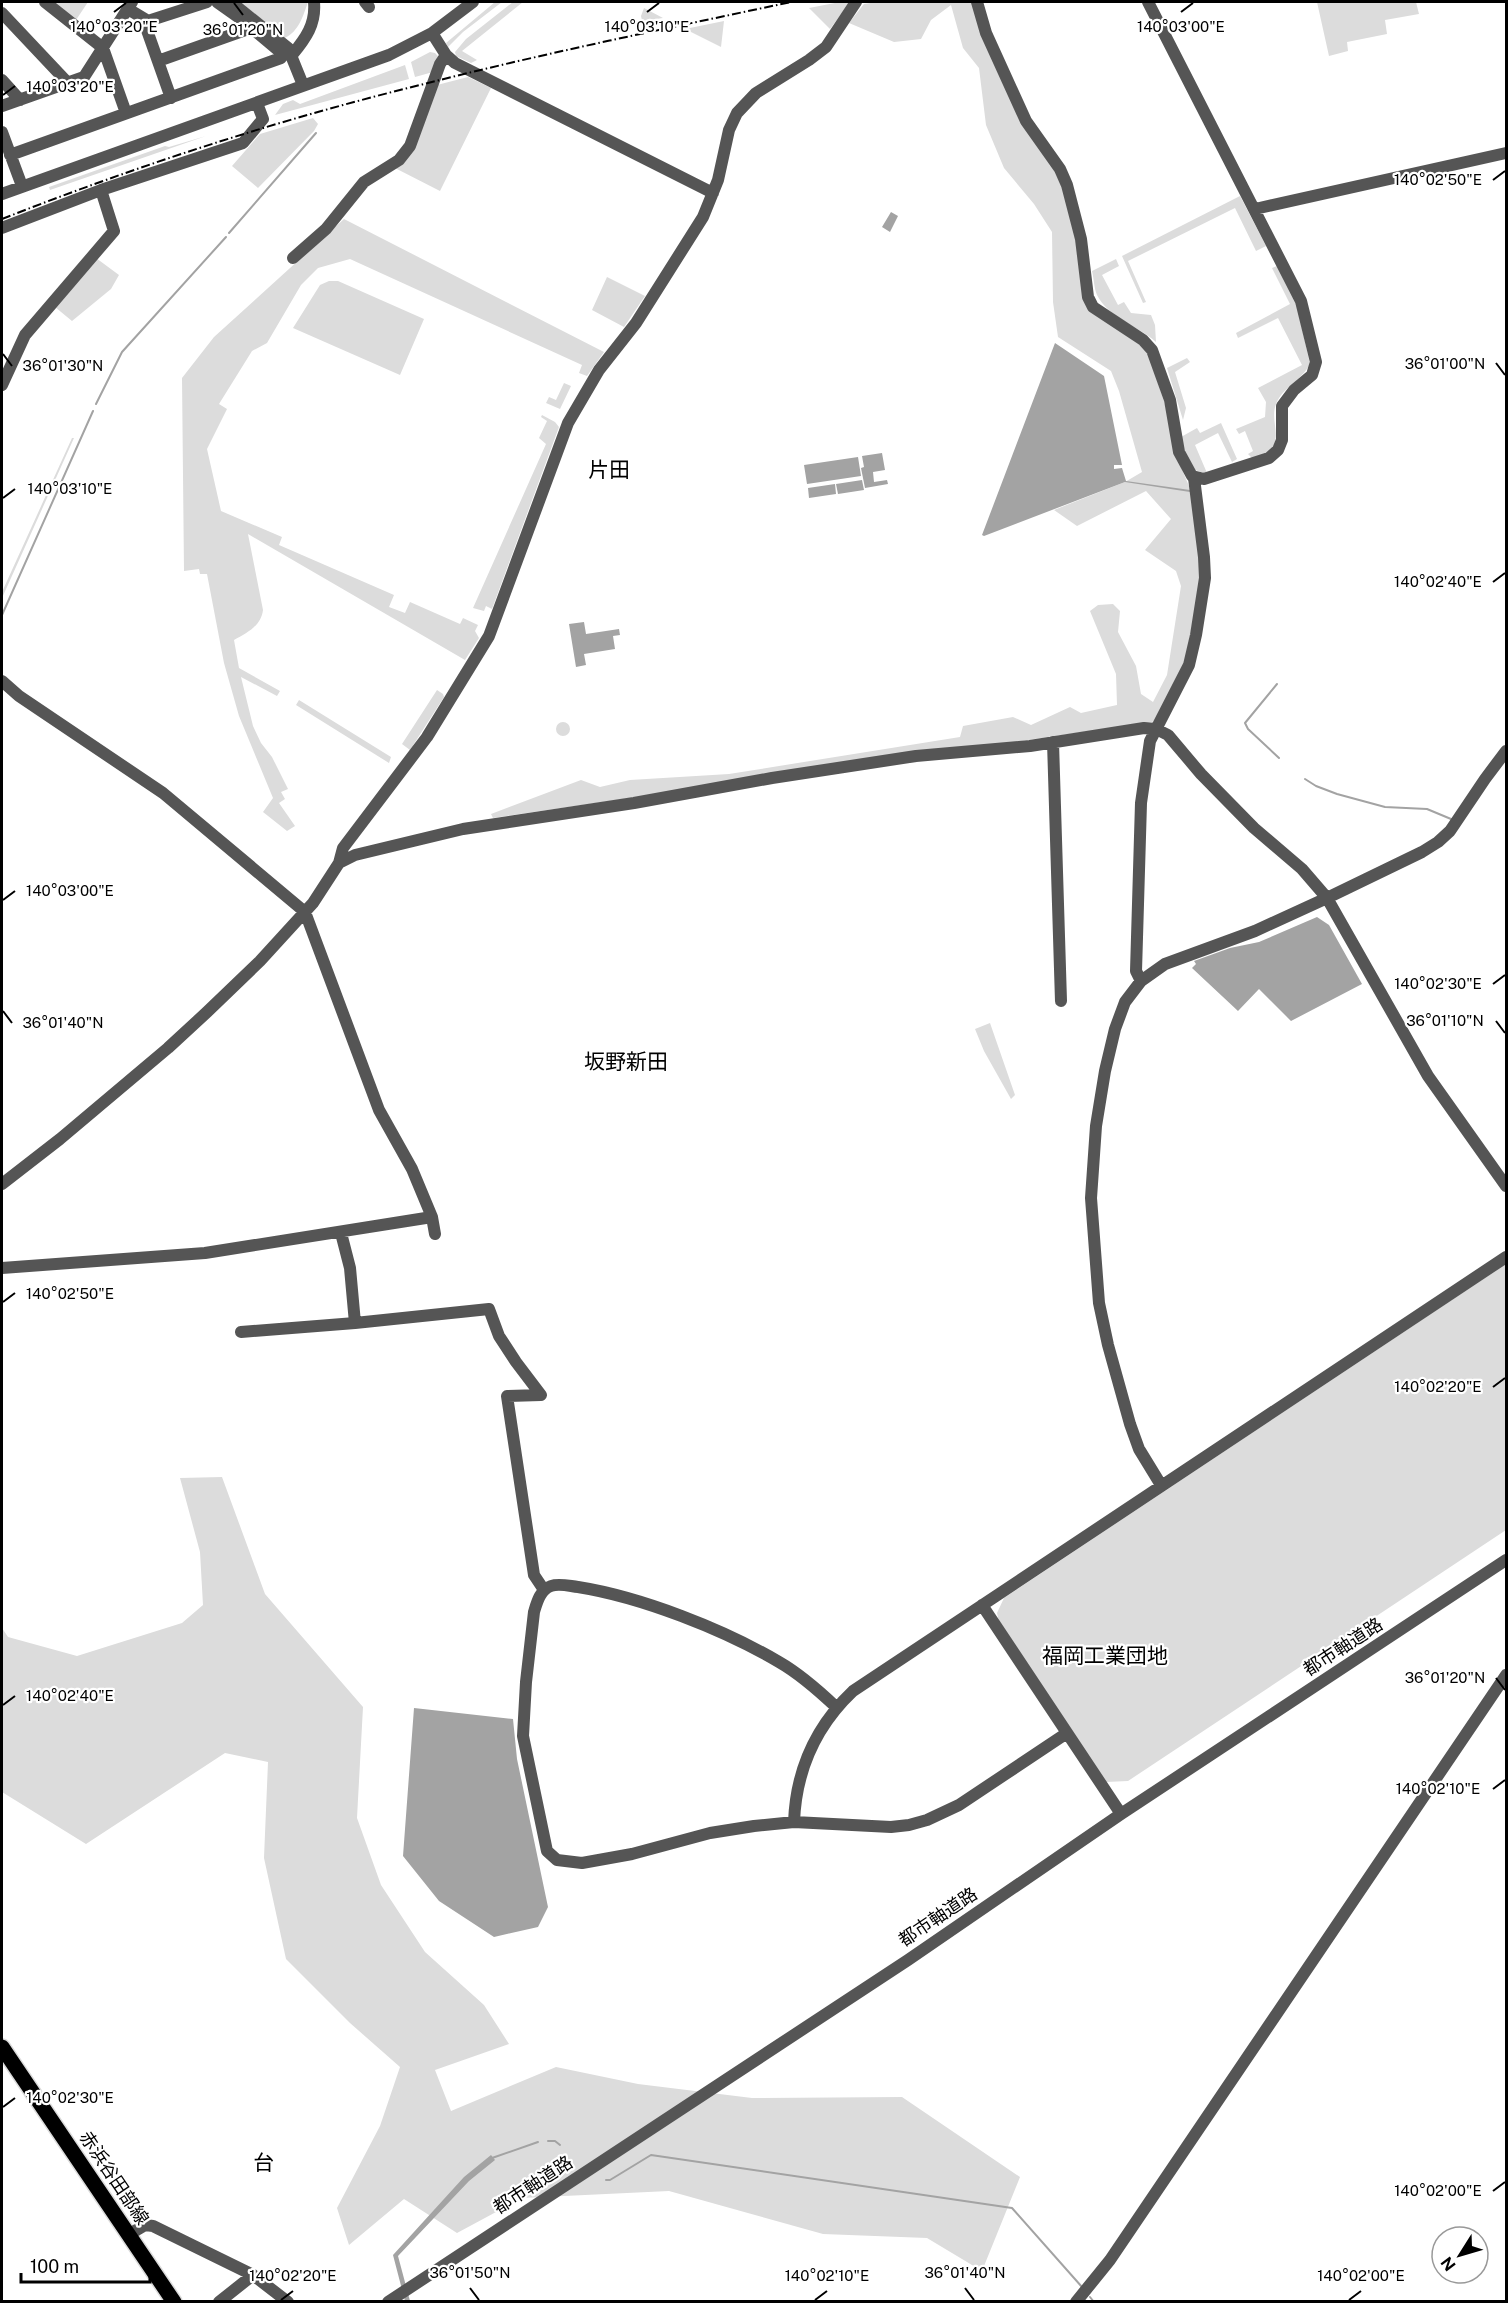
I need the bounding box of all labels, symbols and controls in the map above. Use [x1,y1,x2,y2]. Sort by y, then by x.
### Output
text: 140°03'20"E [70,18,158,35]
text: 140°03'10"E [605,18,689,35]
text: 140°03'00"E [1137,18,1225,35]
text: 36°01'20"N [203,21,283,38]
text: 140°03'20"E [26,78,114,95]
text: 140°02'50"E [1394,171,1482,188]
text: 36°01'00"N [1405,355,1485,372]
text: 36°01'30"N [23,357,103,374]
district label: 片田 [588,457,630,482]
text: 140°03'10"E [28,480,112,497]
text: 140°02'40"E [1394,573,1482,590]
text: 140°03'00"E [26,882,114,899]
text: 140°02'30"E [1394,975,1482,992]
text: 36°01'10"N [1406,1012,1484,1029]
text: 36°01'40"N [23,1014,103,1031]
district label: 坂野新田 [584,1049,668,1074]
text: 140°02'50"E [26,1285,114,1302]
text: 140°02'20"E [1394,1378,1482,1395]
street label: 都市軸道路 [1299,1613,1386,1680]
district label: 福岡工業団地 [1042,1643,1168,1668]
text: 36°01'20"N [1405,1669,1485,1686]
text: 140°02'40"E [26,1687,114,1704]
text: 140°02'10"E [1396,1780,1480,1797]
street label: 都市軸道路 [895,1883,981,1950]
text: 140°02'30"E [26,2089,114,2106]
street label: 赤浜谷田部線 [76,2127,153,2228]
district label: 台 [254,2150,275,2175]
street label: 都市軸道路 [489,2151,576,2218]
text: 140°02'00"E [1394,2182,1482,2199]
north arrow [1430,2225,1490,2285]
scale bar [21,2246,150,2284]
text: N [1437,2253,1460,2274]
text: 100 m [30,2256,79,2277]
text: 36°01'50"N [429,2264,511,2281]
text: 36°01'40"N [925,2264,1005,2281]
text: 140°02'20"E [249,2267,337,2284]
text: 140°02'10"E [785,2267,869,2284]
text: 140°02'00"E [1317,2267,1405,2284]

